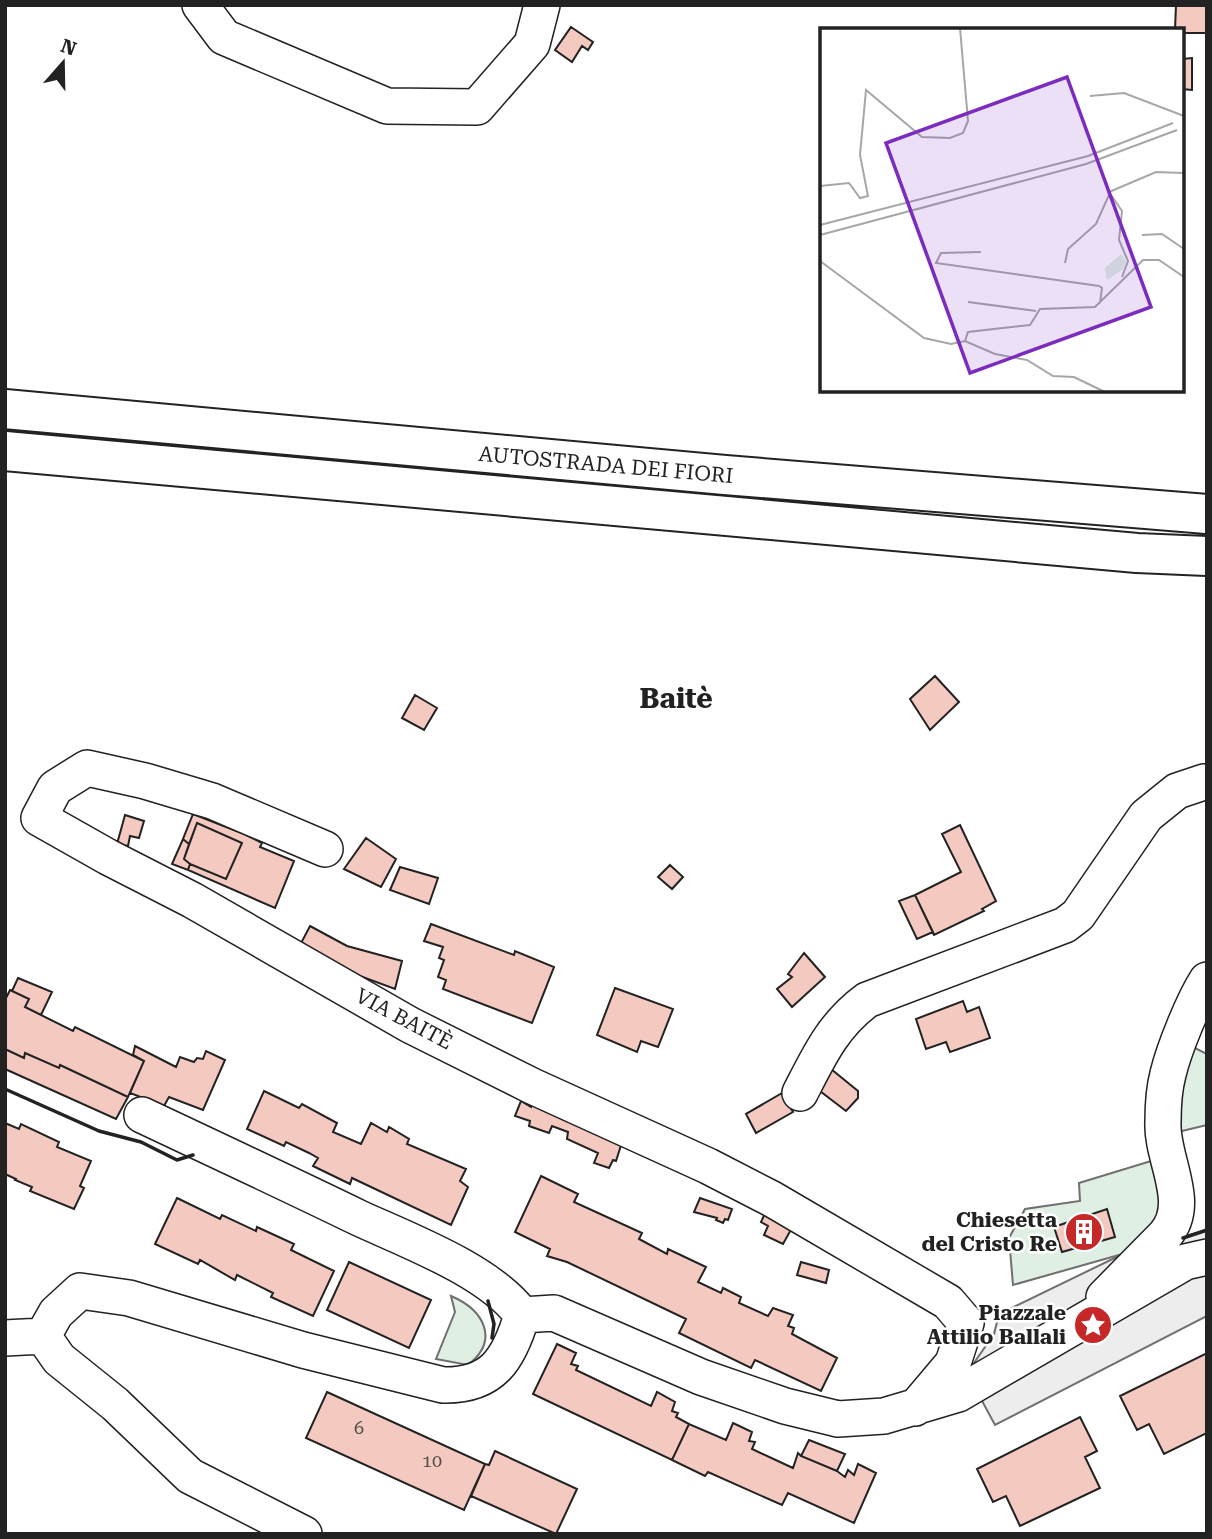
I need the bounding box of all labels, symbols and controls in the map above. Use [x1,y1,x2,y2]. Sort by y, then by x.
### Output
north arrow [28,28,98,98]
inset map [820,28,1184,392]
text: N [58,34,80,61]
street label: AUTOSTRADA DEI FIORI [478,442,734,488]
district label: Baitè [639,682,713,715]
street label: VIA BAITÈ [351,983,457,1055]
place label: Chiesetta del Cristo Re [922,1208,1058,1256]
building icon: Chiesetta del Cristo Re [1063,1211,1105,1253]
place label: Piazzale Attilio Ballali [927,1301,1066,1349]
place icon: Piazzale Attilio Ballali [1072,1304,1114,1346]
house number: 6 [354,1417,364,1438]
house number: 10 [422,1450,442,1471]

